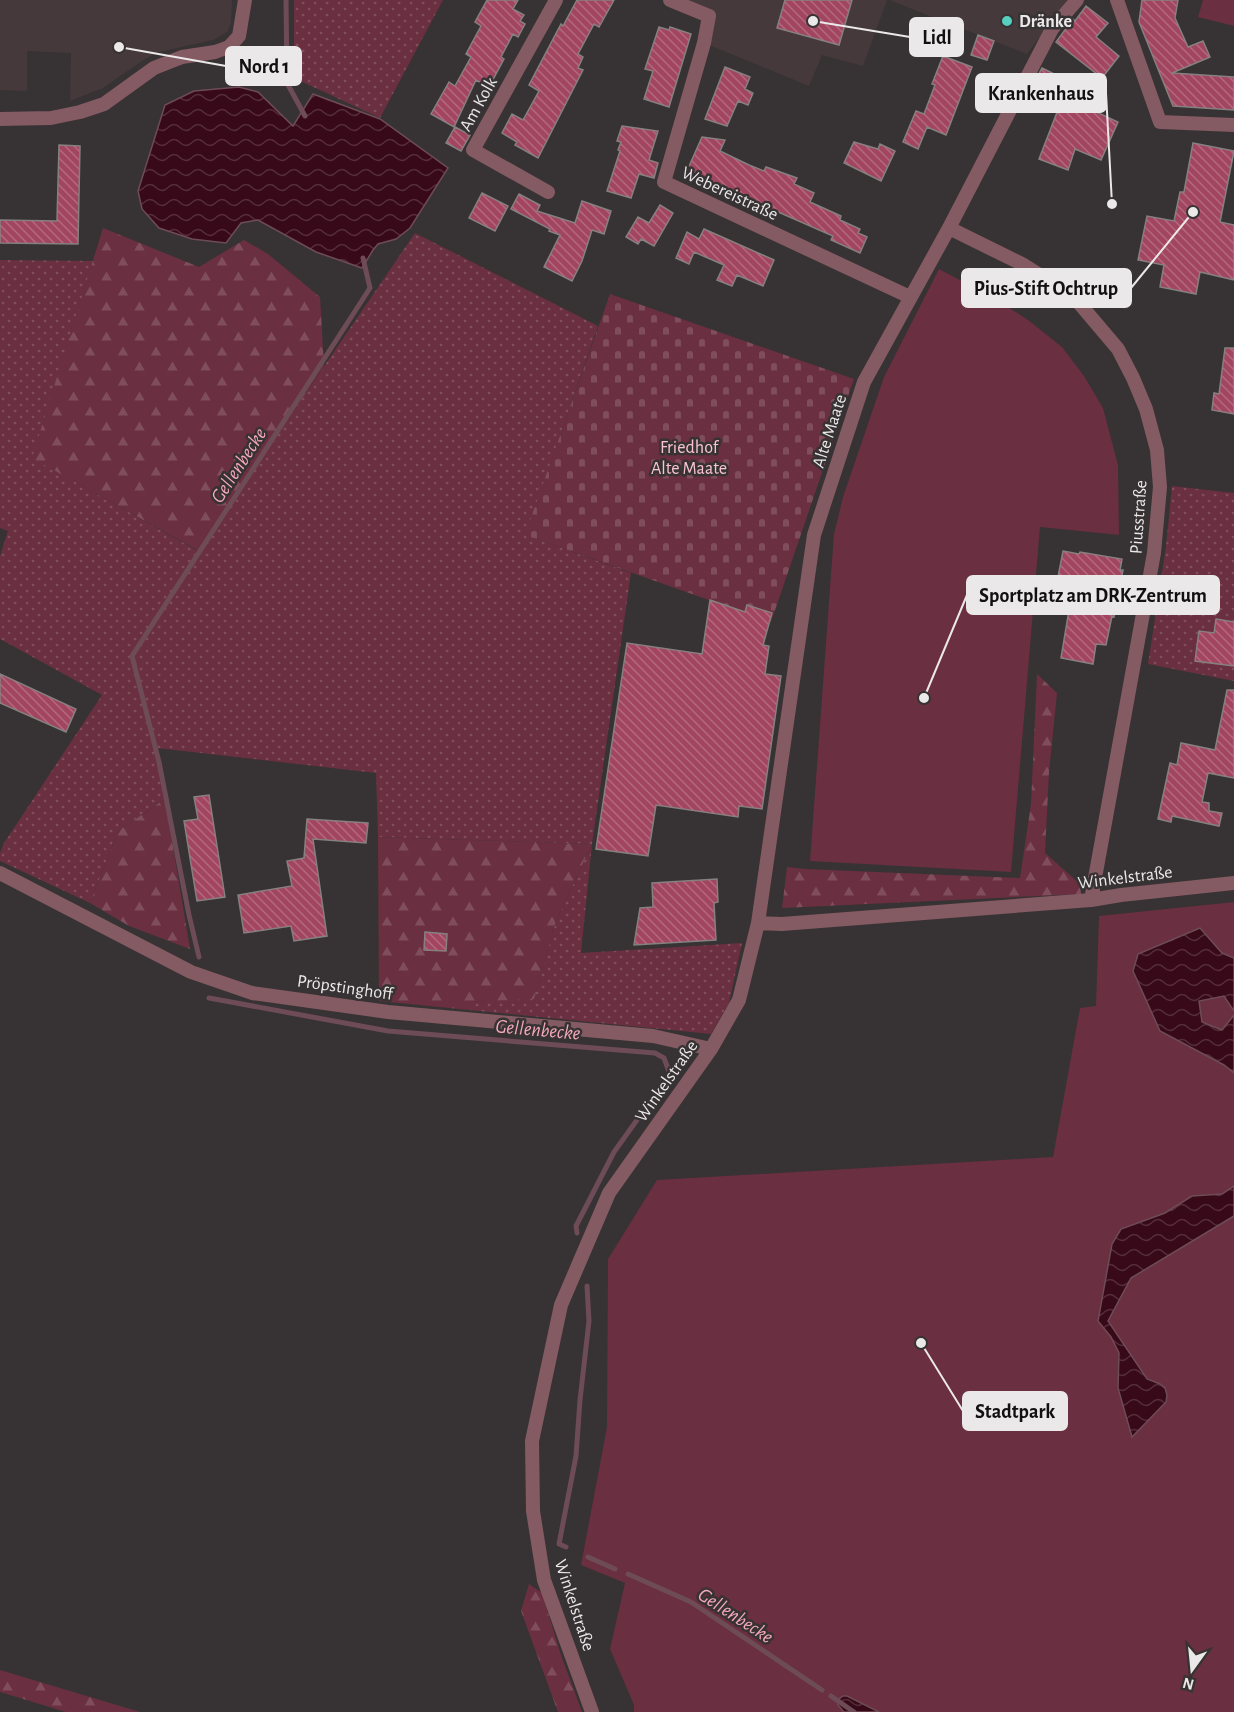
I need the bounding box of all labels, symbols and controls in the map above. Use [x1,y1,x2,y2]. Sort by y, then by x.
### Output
place label: Dränke [1019,13,1072,31]
marker: Dränke [1000,14,1014,28]
callout: Lidl [910,18,963,56]
text: Lidl [922,28,952,48]
callout: Nord 1 [226,47,301,85]
text: Nord 1 [239,57,289,77]
street label: Am Kolk [457,74,501,134]
callout: Krankenhaus [976,74,1106,112]
text: Krankenhaus [988,84,1095,104]
street label: Webereistraße [679,164,781,224]
callout: Pius-Stift Ochtrup [962,269,1131,307]
text: Pius-Stift Ochtrup [974,279,1118,299]
street label: Alte Maate [810,392,850,470]
water label: Gellenbecke [207,424,271,507]
park label: Friedhof Alte Maate [651,439,727,478]
street label: Piusstraße [1127,479,1151,555]
callout: Sportplatz am DRK-Zentrum [967,576,1219,614]
text: Sportplatz am DRK-Zentrum [979,586,1207,606]
street label: Winkelstraße [1077,863,1173,893]
street label: Pröpstinghoff [296,972,395,1004]
water label: Gellenbecke [495,1016,582,1044]
street label: Winkelstraße [632,1037,701,1126]
callout: Stadtpark [963,1392,1067,1430]
text: Stadtpark [975,1402,1055,1422]
street label: Winkelstraße [551,1557,597,1653]
water label: Gellenbecke [694,1584,777,1648]
north arrow [1162,1640,1222,1700]
text: N [1181,1674,1196,1693]

